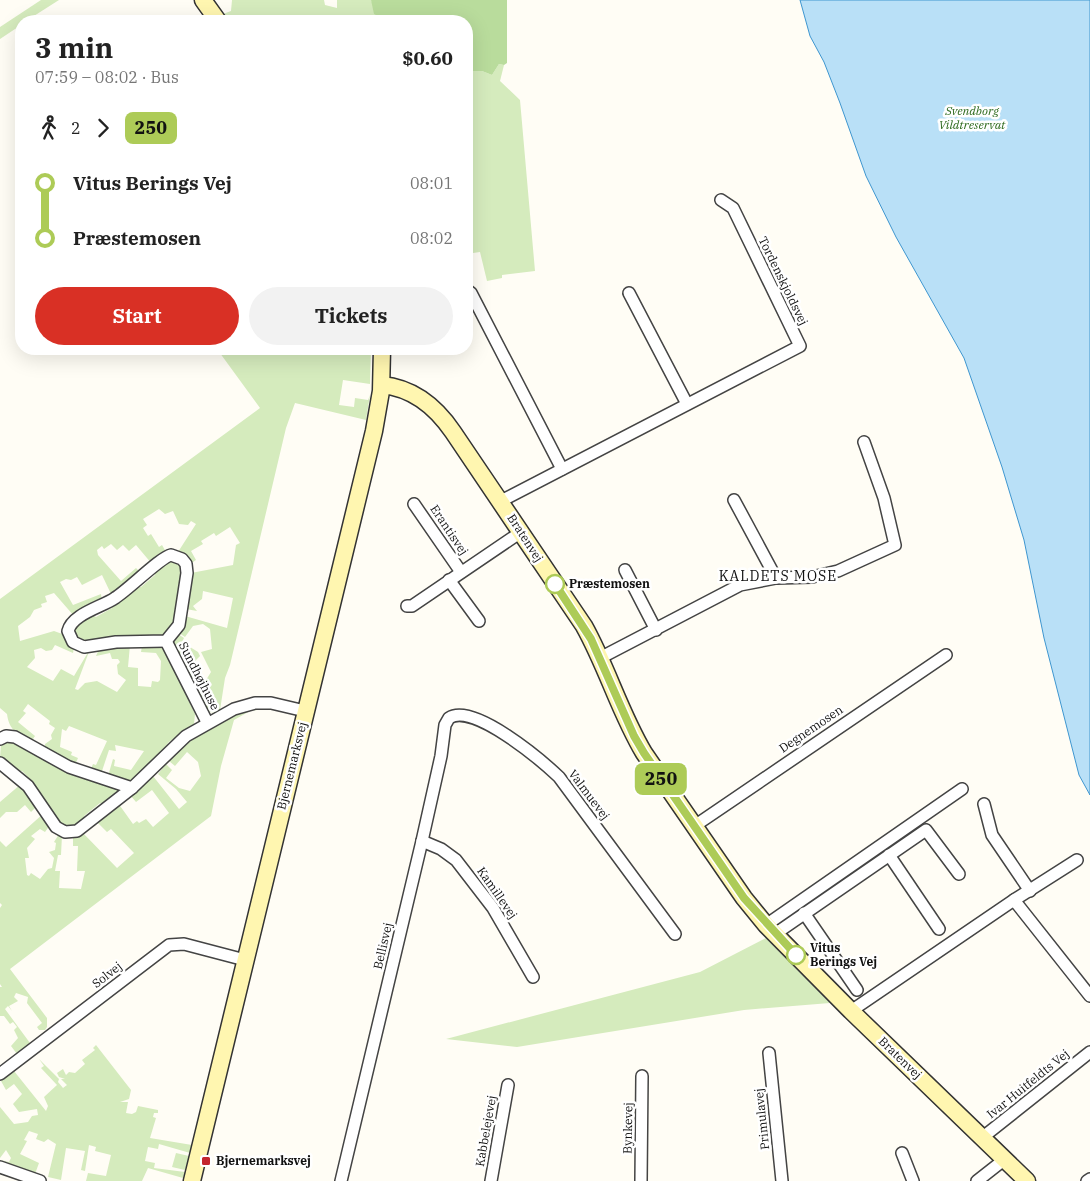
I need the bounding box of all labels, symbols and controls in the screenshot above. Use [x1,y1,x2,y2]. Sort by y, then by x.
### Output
text: 3 min [35,29,113,66]
text: $0.60 [402,46,453,70]
text: 07:59 – 08:02 · Bus [35,67,179,87]
park label: Svendborg Vildtreservat [939,103,1006,132]
icon: walk [35,114,63,142]
icon: forward [89,114,117,142]
text: 250 [135,116,167,139]
text: 2 [71,118,81,138]
text: Vitus Berings Vej [73,171,232,195]
text: 08:01 [410,173,453,193]
text: Præstemosen [73,226,201,250]
text: 08:02 [410,228,453,248]
street label: Tordenskjoldsvej [755,234,811,328]
button: Start [35,287,239,345]
button: Tickets [249,287,453,345]
street label: Erantisvej [427,502,472,558]
street label: Bratenvej [504,511,547,565]
district label: KALDETS MOSE [719,567,837,585]
marker: Præstemosen [545,574,565,594]
place label: Præstemosen [569,576,650,591]
street label: Sundhøjhuse [176,639,223,712]
street label: Degnemosen [776,702,846,755]
street label: Bjernemarksvej [273,720,310,811]
line badge: 250 [632,763,690,795]
street label: Valmuevej [566,767,613,823]
text: 250 [645,767,677,790]
street label: Kamillevej [474,864,521,922]
street label: Bellisvej [370,921,395,971]
place label: Vitus Berings Vej [810,940,877,969]
marker: Vitus Berings Vej [786,945,806,965]
street label: Solvej [89,958,125,991]
street label: Bratenvej [876,1033,925,1082]
street label: Ivar Huitfeldts Vej [984,1046,1072,1121]
street label: Primulavej [751,1088,772,1151]
street label: Kabbelejevej [472,1094,499,1168]
street label: Bynkevej [620,1102,635,1154]
place label: Bjernemarksvej [216,1153,311,1168]
marker: Bjernemarksvej [200,1155,212,1167]

